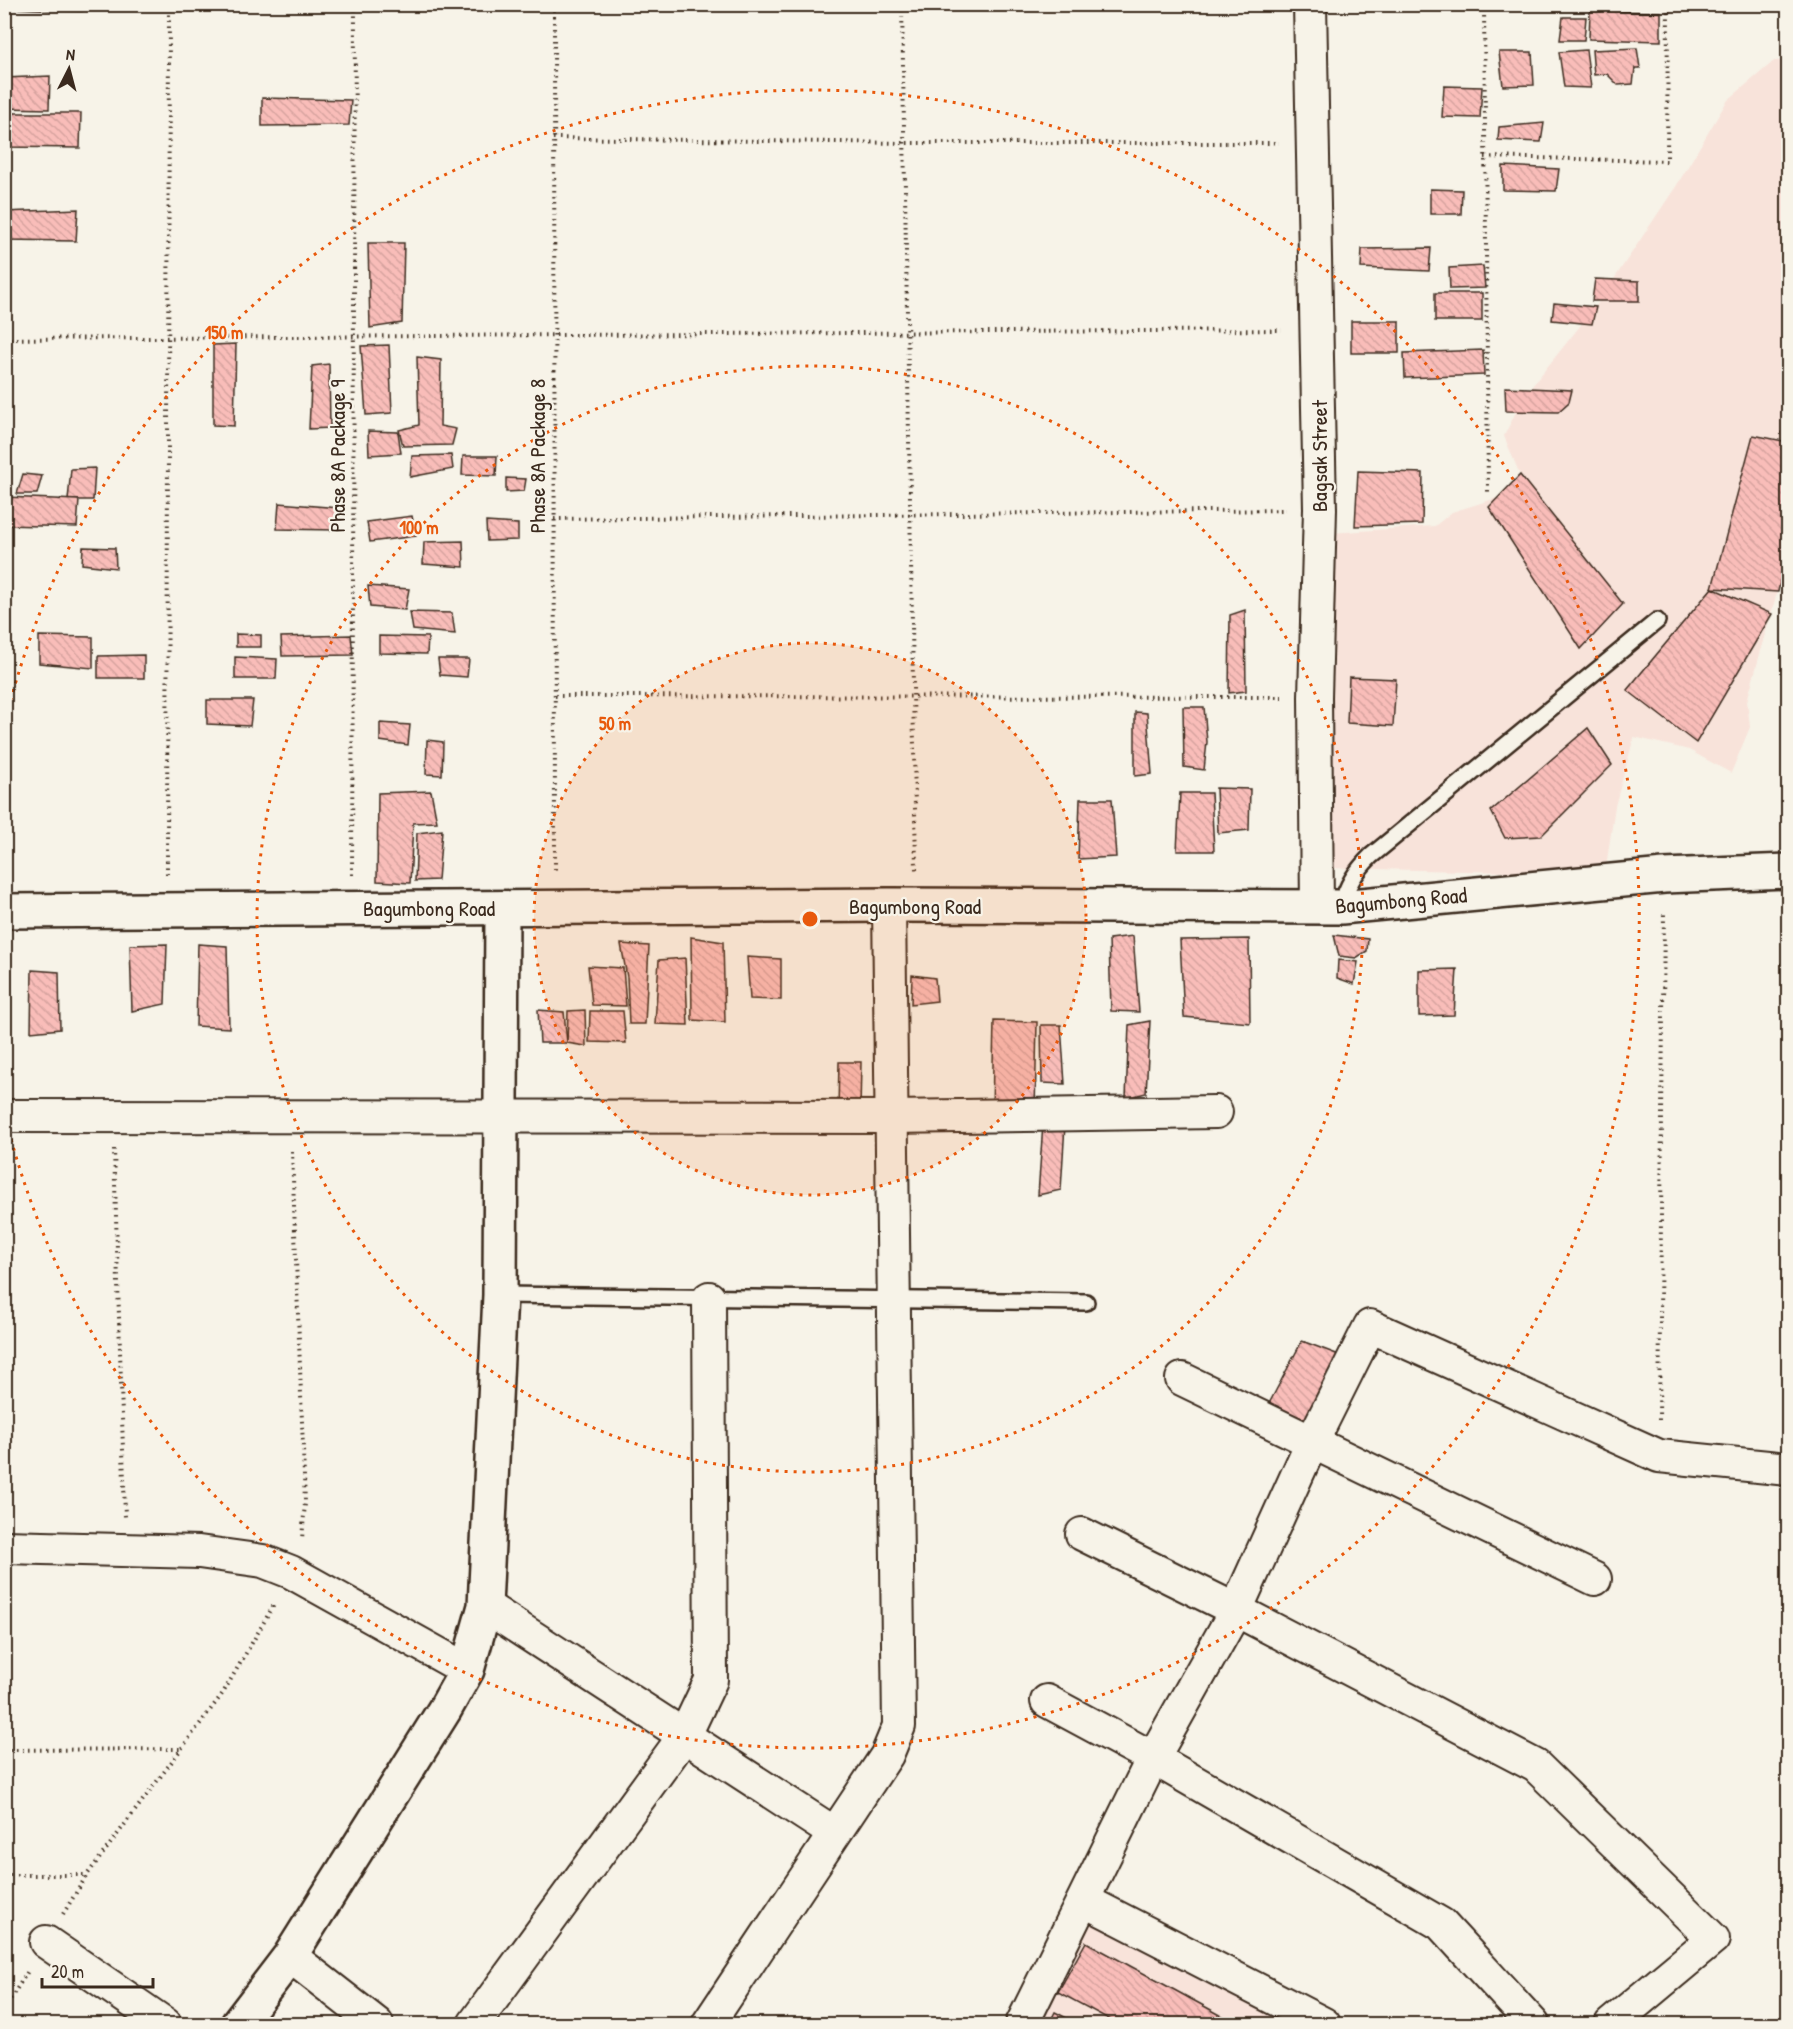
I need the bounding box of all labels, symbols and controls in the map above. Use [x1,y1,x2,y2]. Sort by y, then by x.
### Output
north arrow [39,39,99,99]
text: N [65,43,76,66]
text: 150 m [205,320,243,345]
street label: Phase 8A Package 9 [322,379,352,533]
street label: Phase 8A Package 8 [522,379,552,533]
street label: Bagsak Street [1304,400,1334,512]
text: 100 m [399,515,439,540]
text: 50 m [599,711,631,736]
street label: Bagumbong Road [1334,879,1469,921]
street label: Bagumbong Road [849,891,981,921]
street label: Bagumbong Road [363,893,495,923]
centre of rings [800,909,820,929]
scale bar [42,1951,153,1989]
text: 20 m [51,1959,84,1984]

